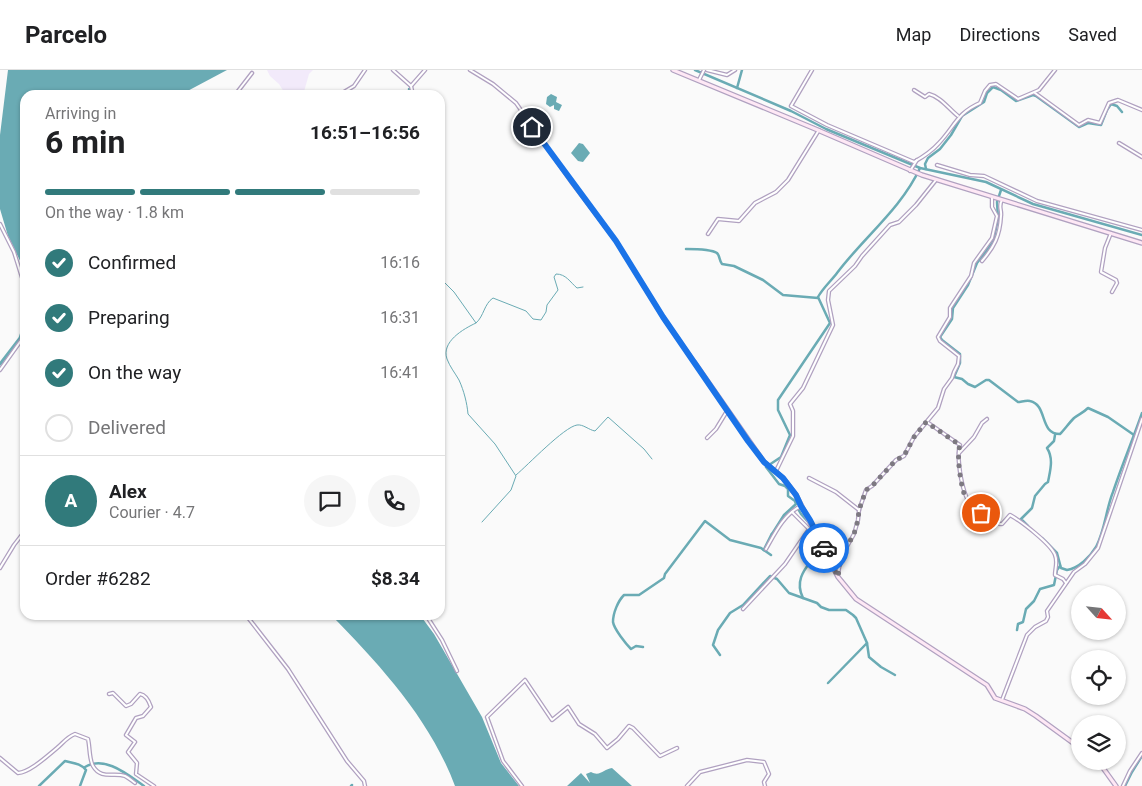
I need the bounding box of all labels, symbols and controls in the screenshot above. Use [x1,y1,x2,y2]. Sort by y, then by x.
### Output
text: Parcelo [25,21,107,49]
text: Map [896,24,931,45]
text: Directions [959,24,1040,45]
text: Saved [1068,24,1117,45]
text: Arriving in [45,104,116,123]
pin [511,106,553,148]
icon: home [518,113,546,141]
text: 16:51–16:56 [310,121,420,144]
text: 6 min [45,123,125,161]
text: On the way · 1.8 km [45,203,184,222]
icon: check [45,249,73,277]
text: Confirmed [88,251,176,274]
text: 16:16 [380,253,420,272]
icon: check [45,304,73,332]
text: Preparing [88,306,170,329]
text: 16:31 [380,308,420,327]
icon: check [45,359,73,387]
text: On the way [88,361,181,384]
text: 16:41 [380,363,420,382]
text: Delivered [88,416,166,439]
button: chat [304,475,356,527]
button: phone [368,475,420,527]
text: Alex [109,480,147,503]
text: A [65,489,77,512]
pin [960,492,1002,534]
icon: bag [967,499,995,527]
text: Courier · 4.7 [109,503,195,522]
courier [799,523,849,573]
icon: car [810,534,838,562]
text: Order #6282 [45,567,151,590]
text: $8.34 [371,567,420,590]
north arrow [1071,585,1126,640]
map controls [1071,585,1126,770]
button: locate [1071,650,1126,705]
button: layers [1071,715,1126,770]

